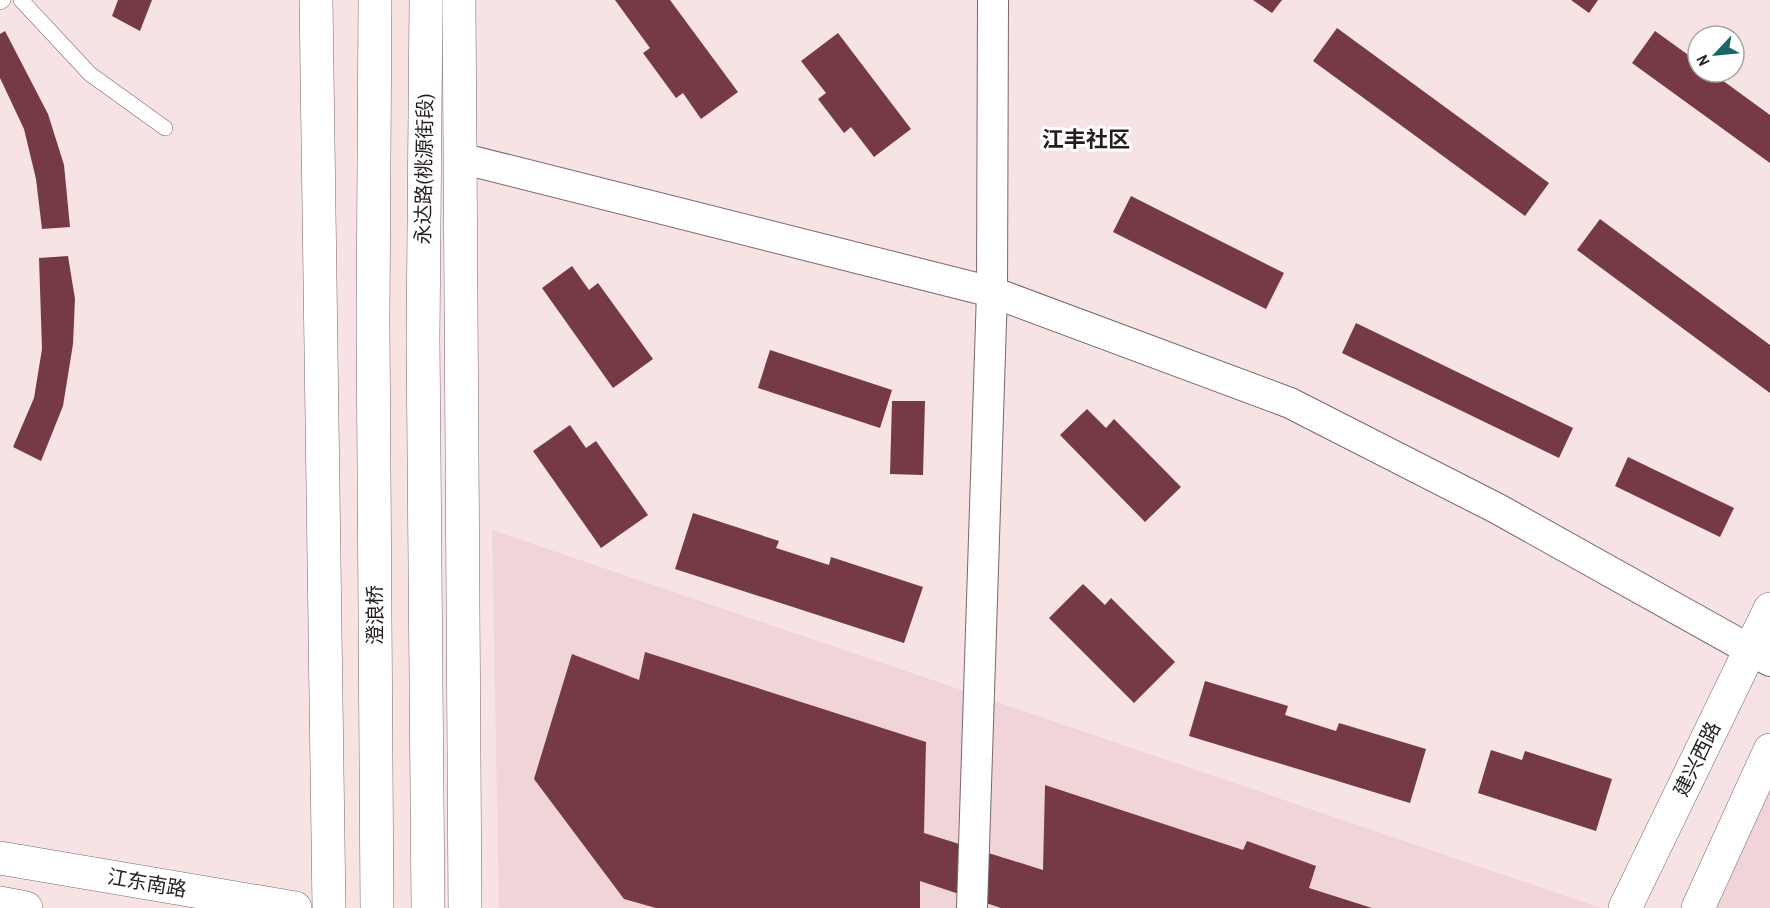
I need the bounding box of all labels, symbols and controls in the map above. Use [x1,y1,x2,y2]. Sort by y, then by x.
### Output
north arrow [1686,24,1746,84]
text: N [1691,51,1714,70]
street label: 永达路(桃源街段) [409,93,438,245]
district label: 江丰社区 [1042,124,1130,154]
street label: 澄浪桥 [361,585,388,645]
street label: 建兴西路 [1667,717,1726,801]
street label: 江东南路 [105,862,189,903]

